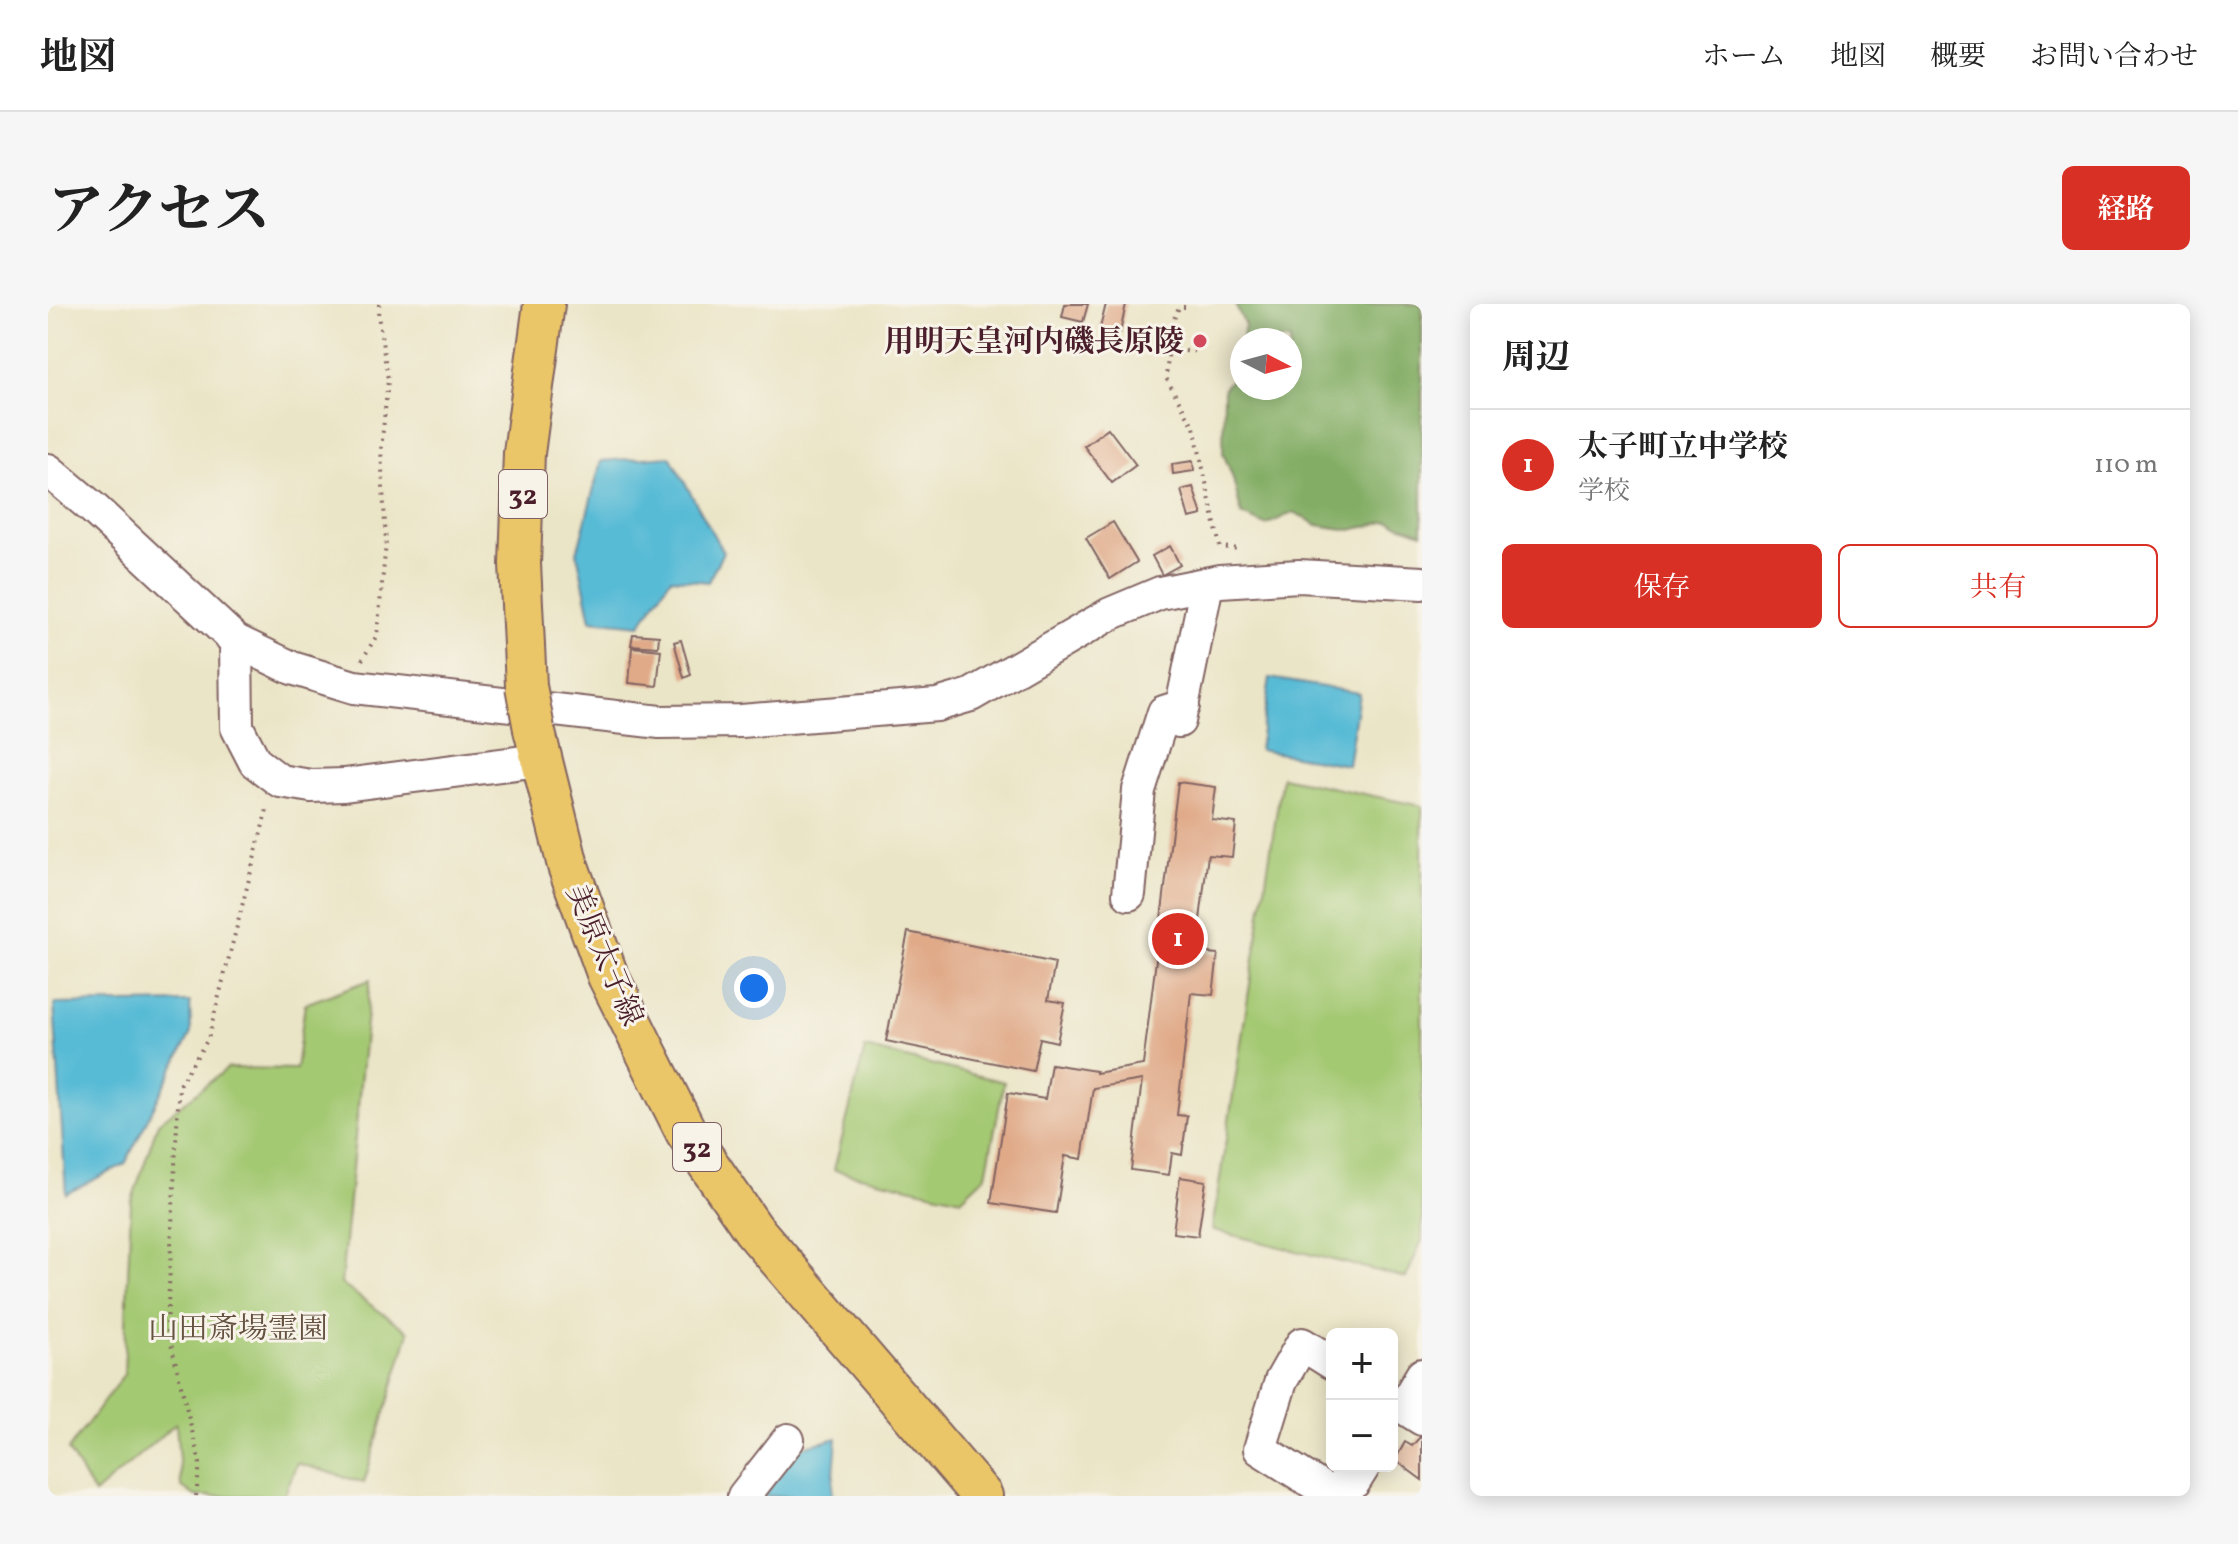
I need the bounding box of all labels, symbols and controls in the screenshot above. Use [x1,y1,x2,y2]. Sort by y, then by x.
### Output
text: 地図 [40,33,116,86]
text: ホーム [1702,38,1786,77]
text: 地図 [1830,38,1886,77]
text: 概要 [1930,38,1986,77]
text: お問い合わせ [2030,38,2198,77]
button: 経路 [2062,166,2190,250]
text: アクセス [48,175,270,253]
place label: 用明天皇河内磯長原陵 [884,322,1184,364]
north arrow [1230,328,1302,400]
marker: 用明天皇河内磯長原陵 [1191,332,1209,350]
text: 周辺 [1502,336,1570,383]
text: 太子町立中学校 [1578,427,1788,469]
text: 1 [1523,447,1533,483]
text: 110 m [2094,447,2158,483]
road number: 32 [499,470,547,518]
text: 学校 [1578,474,1630,510]
button: 保存 [1502,544,1822,628]
button: 共有 [1838,544,2158,628]
street label: 美原太子線 [555,879,652,1033]
pin: 1 [1152,909,1204,969]
your location [734,968,774,1008]
road number: 32 [673,1123,721,1171]
park label: 山田斎場霊園 [148,1309,328,1351]
map controls [1326,1328,1398,1472]
button: + [1326,1328,1398,1400]
button: − [1326,1400,1398,1472]

